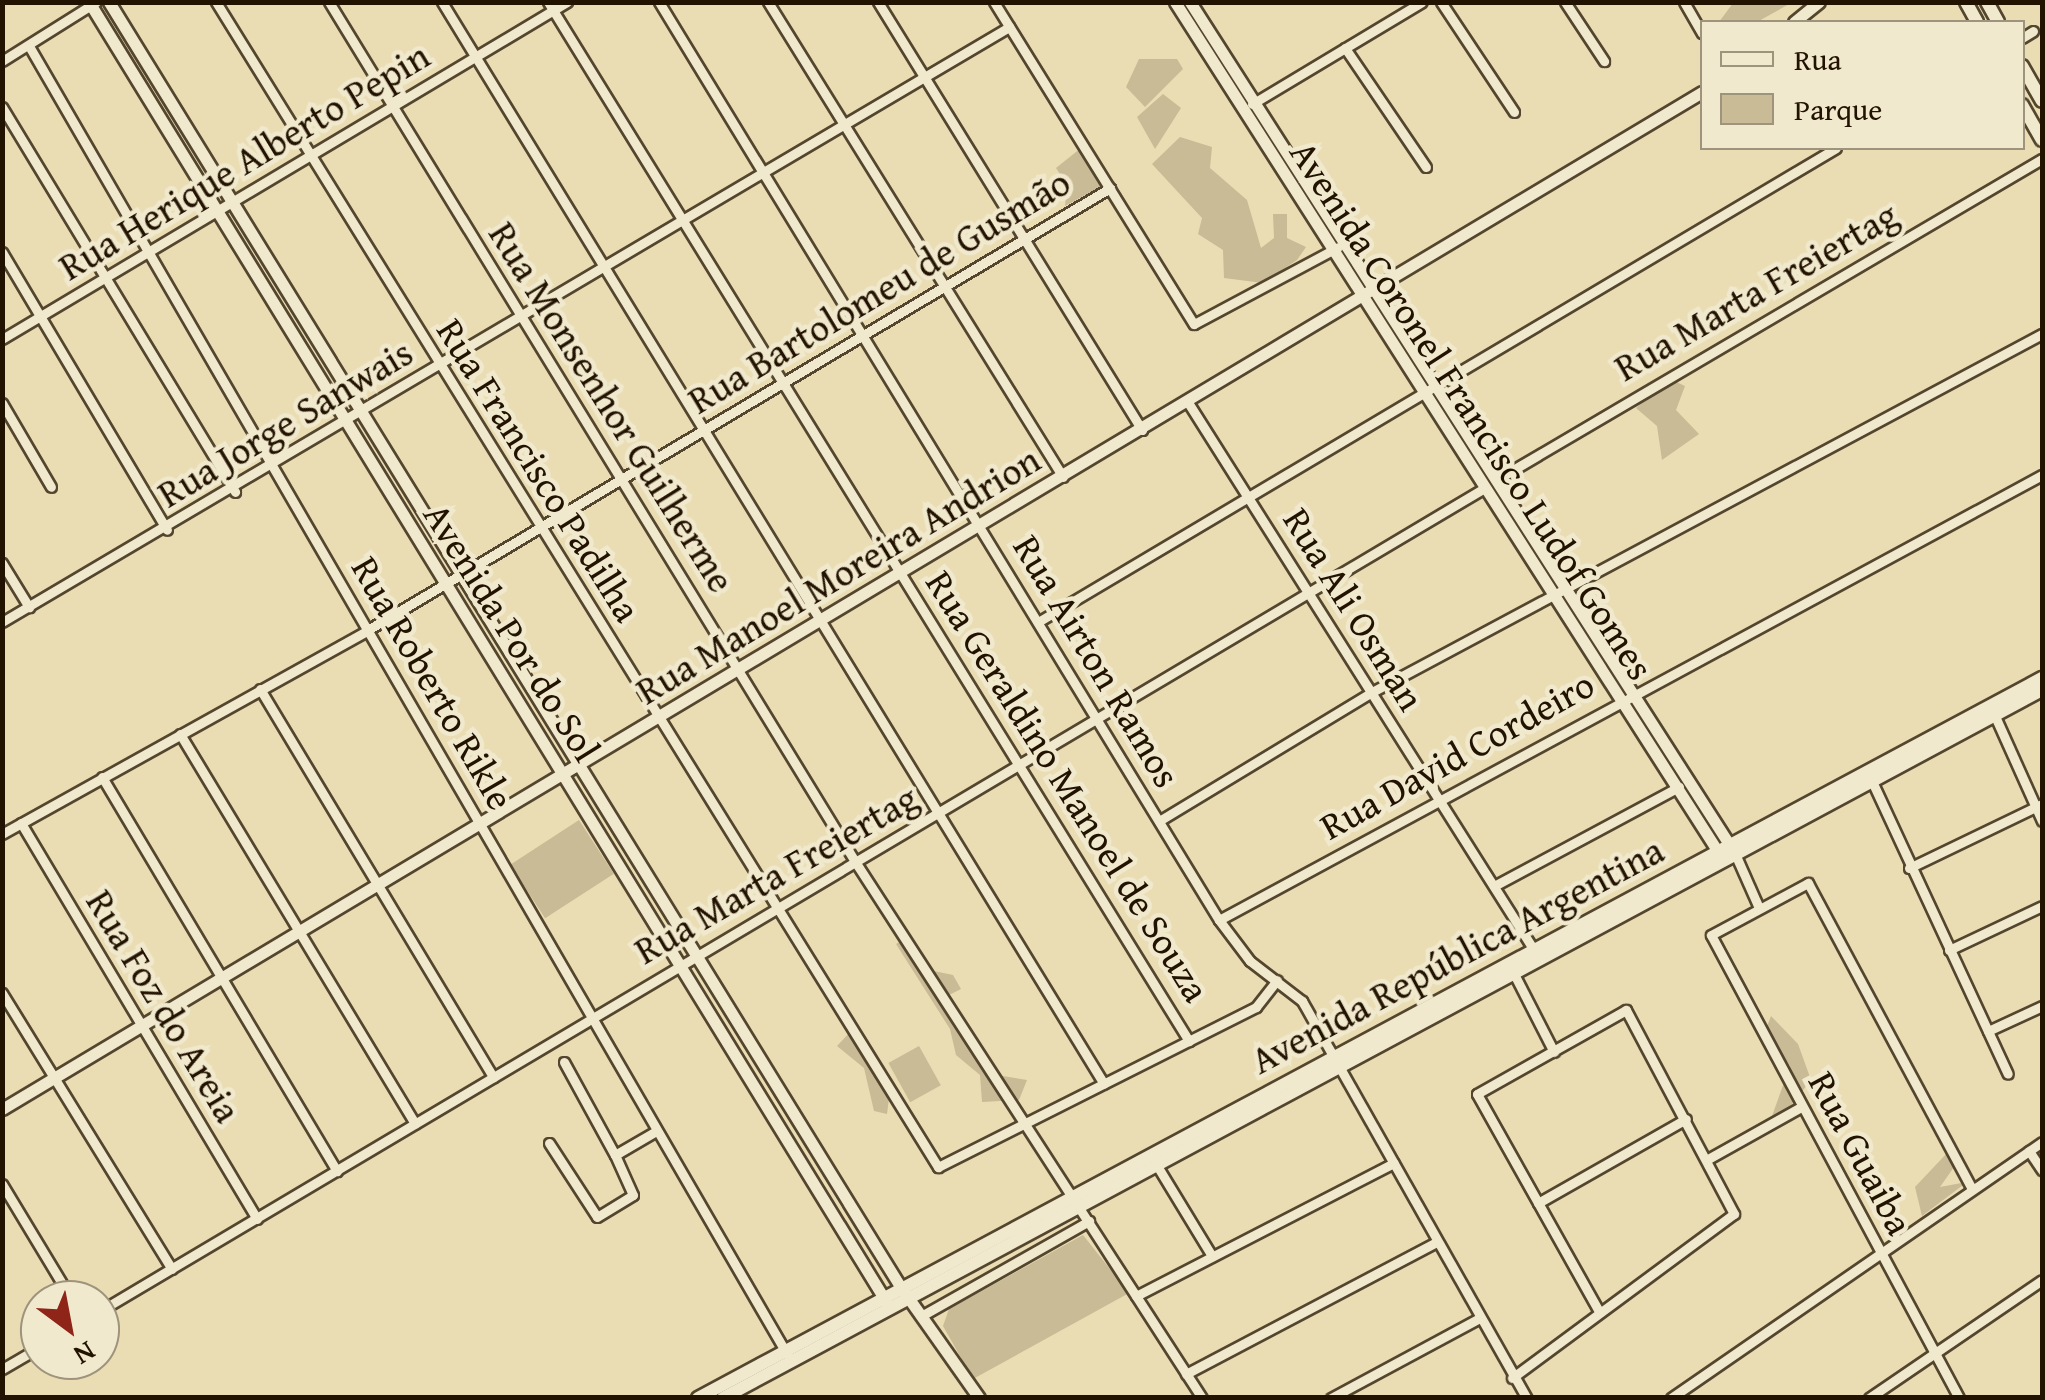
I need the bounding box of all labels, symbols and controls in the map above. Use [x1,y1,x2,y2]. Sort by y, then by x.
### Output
legend [1700,20,2025,150]
street label: Rua Herique Alberto Pepin [51,32,437,290]
text: Rua [1794,37,1842,81]
text: Parque [1794,87,1882,131]
street label: Avenida Coronel Francisco Ludof Gomes [1280,132,1664,688]
street label: Rua Bartolomeu de Gusmão [680,159,1078,423]
street label: Rua Marta Freiertag [1606,191,1906,391]
street label: Rua Monsenhor Guilherme [479,214,745,600]
street label: Rua Francisco Padilha [427,310,651,630]
street label: Rua Jorge Sanwais [149,329,421,517]
street label: Rua Manoel Moreira Andrion [628,436,1048,714]
street label: Avenida Por do Sol [414,494,610,770]
street label: Rua Ali Osman [1274,499,1434,719]
street label: Rua Airton Ramos [1004,527,1190,795]
street label: Rua Roberto Rikle [342,548,524,818]
street label: Rua Geraldino Manoel de Souza [916,562,1220,1010]
street label: Rua David Cordeiro [1312,661,1602,849]
street label: Rua Marta Freiertag [626,774,926,974]
street label: Avenida República Argentina [1243,827,1671,1083]
street label: Rua Foz do Areia [77,882,251,1130]
street label: Rua Guaiba [1799,1064,1923,1242]
north arrow [20,1280,120,1380]
text: N [66,1332,104,1377]

